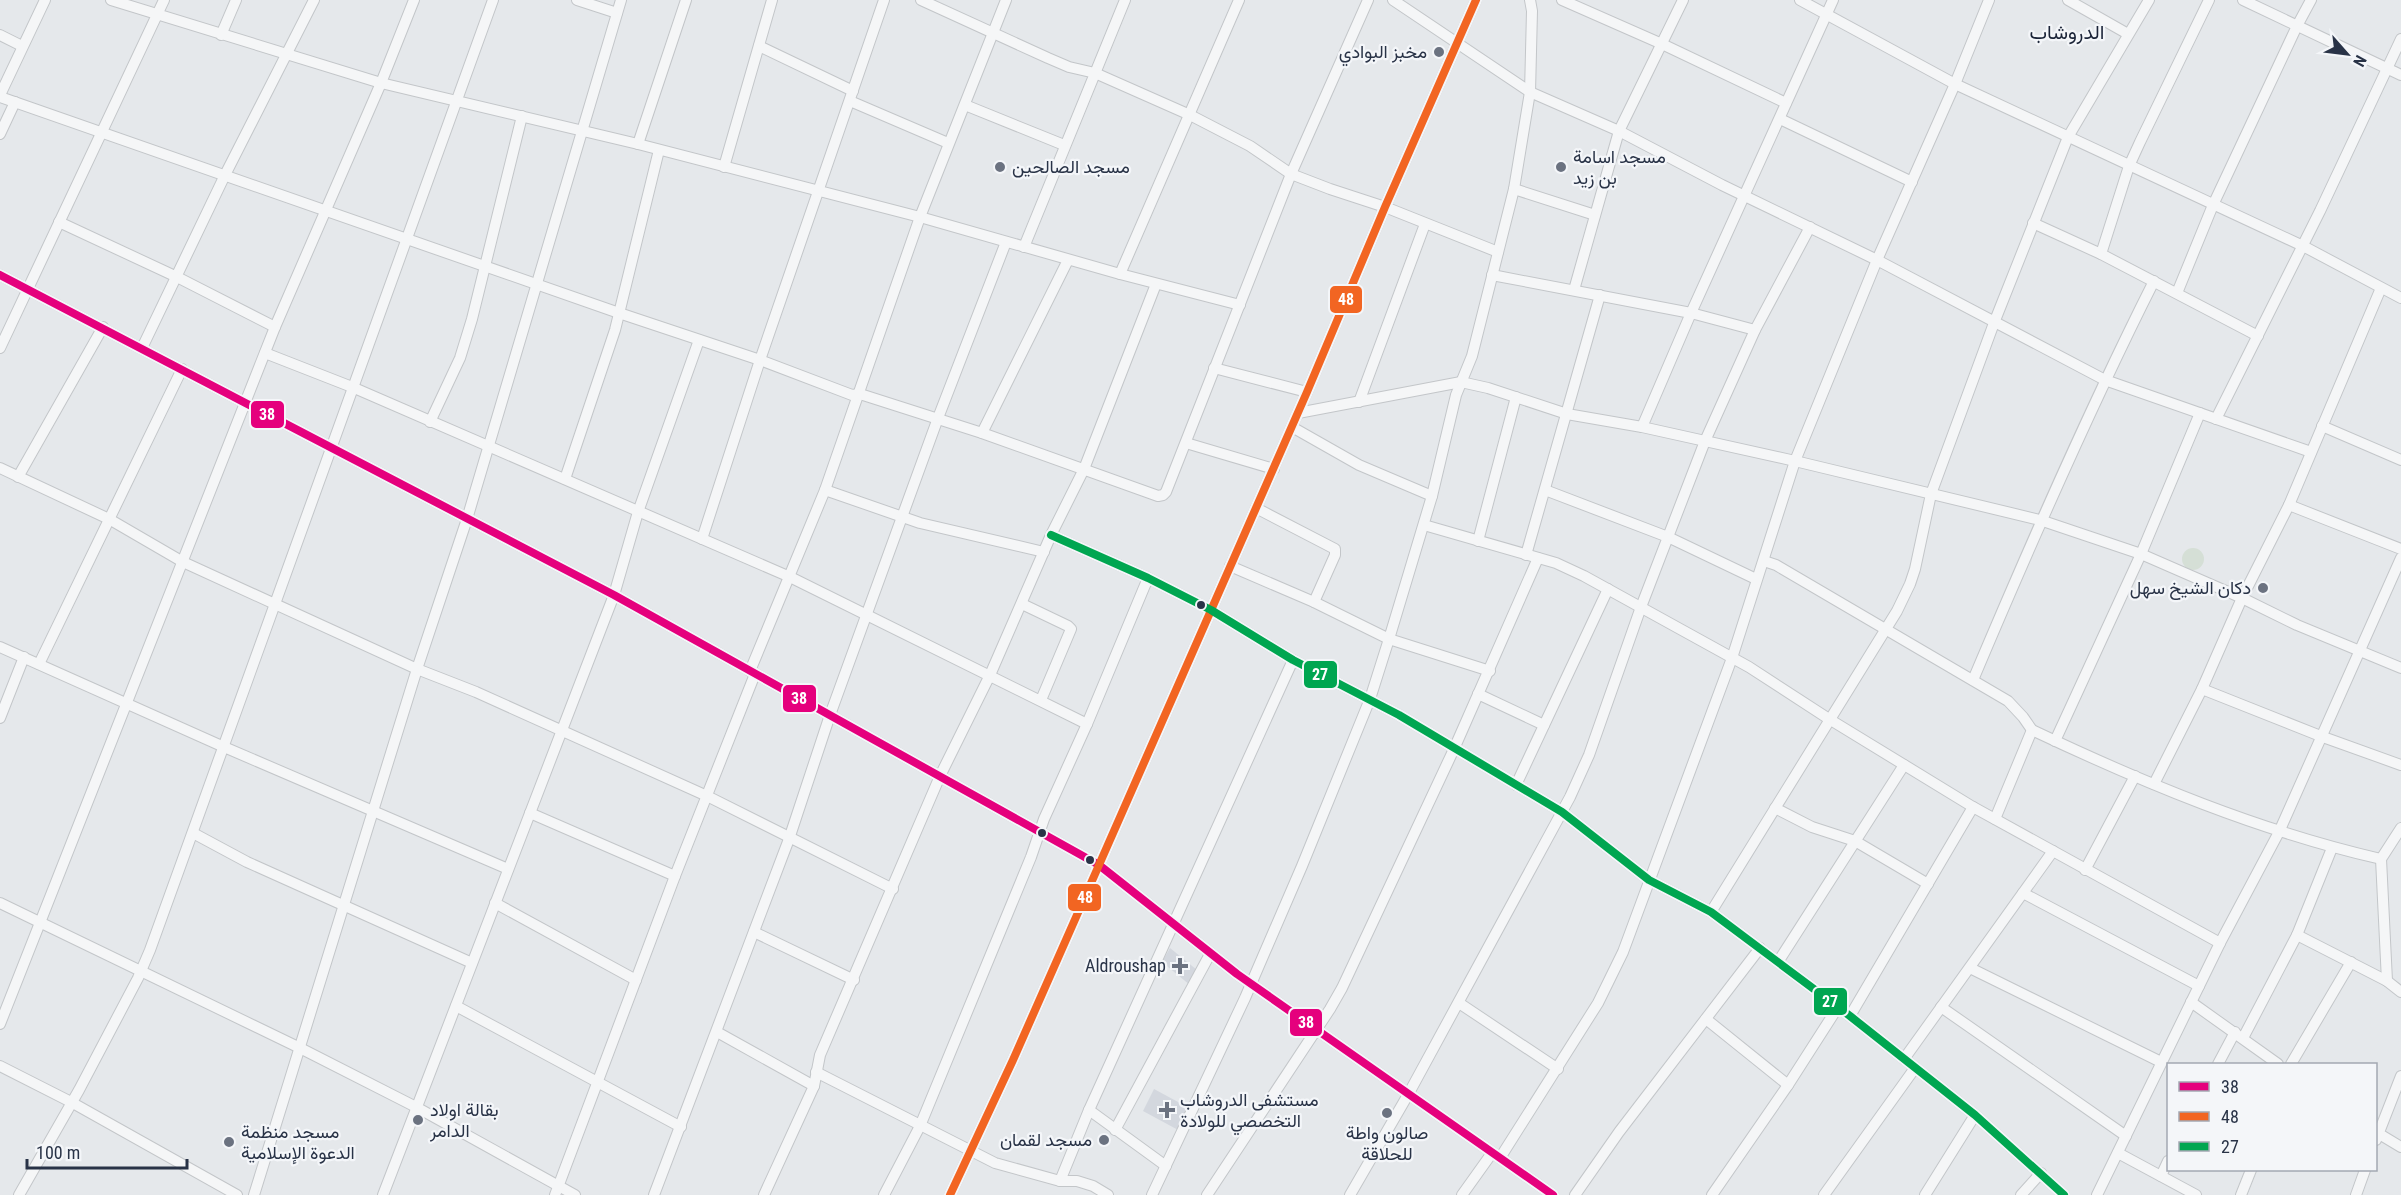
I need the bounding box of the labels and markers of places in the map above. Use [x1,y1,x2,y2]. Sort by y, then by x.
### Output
place label: مخبز البوادي [1339,41,1427,67]
marker: مخبز البوادي [1432,45,1446,59]
place label: مسجد اسامة بن زيد [1573,146,1666,189]
place label: مسجد الصالحين [1012,156,1130,178]
marker: مسجد الصالحين [993,160,1007,174]
marker: مسجد اسامة بن زيد [1554,160,1568,174]
place label: دكان الشيخ سهل [2130,577,2251,600]
marker: دكان الشيخ سهل [2256,581,2270,595]
unlabelled marker [1195,599,1207,611]
unlabelled marker [1036,827,1048,839]
unlabelled marker [1084,854,1096,866]
place label: Aldroushap [1085,955,1166,976]
marker: Aldroushap [1171,957,1189,975]
place label: مستشفى الدروشاب التخصصي للولادة [1180,1089,1319,1136]
place label: بقالة اولاد الدامر [429,1099,499,1142]
marker: مستشفى الدروشاب التخصصي للولادة [1158,1101,1176,1119]
marker: صالون واطة للحلاقة [1380,1106,1394,1120]
marker: بقالة اولاد الدامر [411,1113,425,1127]
place label: مسجد منظمة الدعوة الإسلامية [241,1121,355,1165]
place label: صالون واطة للحلاقة [1346,1122,1428,1164]
place label: مسجد لقمان [1000,1129,1092,1150]
marker: مسجد لقمان [1097,1133,1111,1147]
marker: مسجد منظمة الدعوة الإسلامية [222,1135,236,1149]

